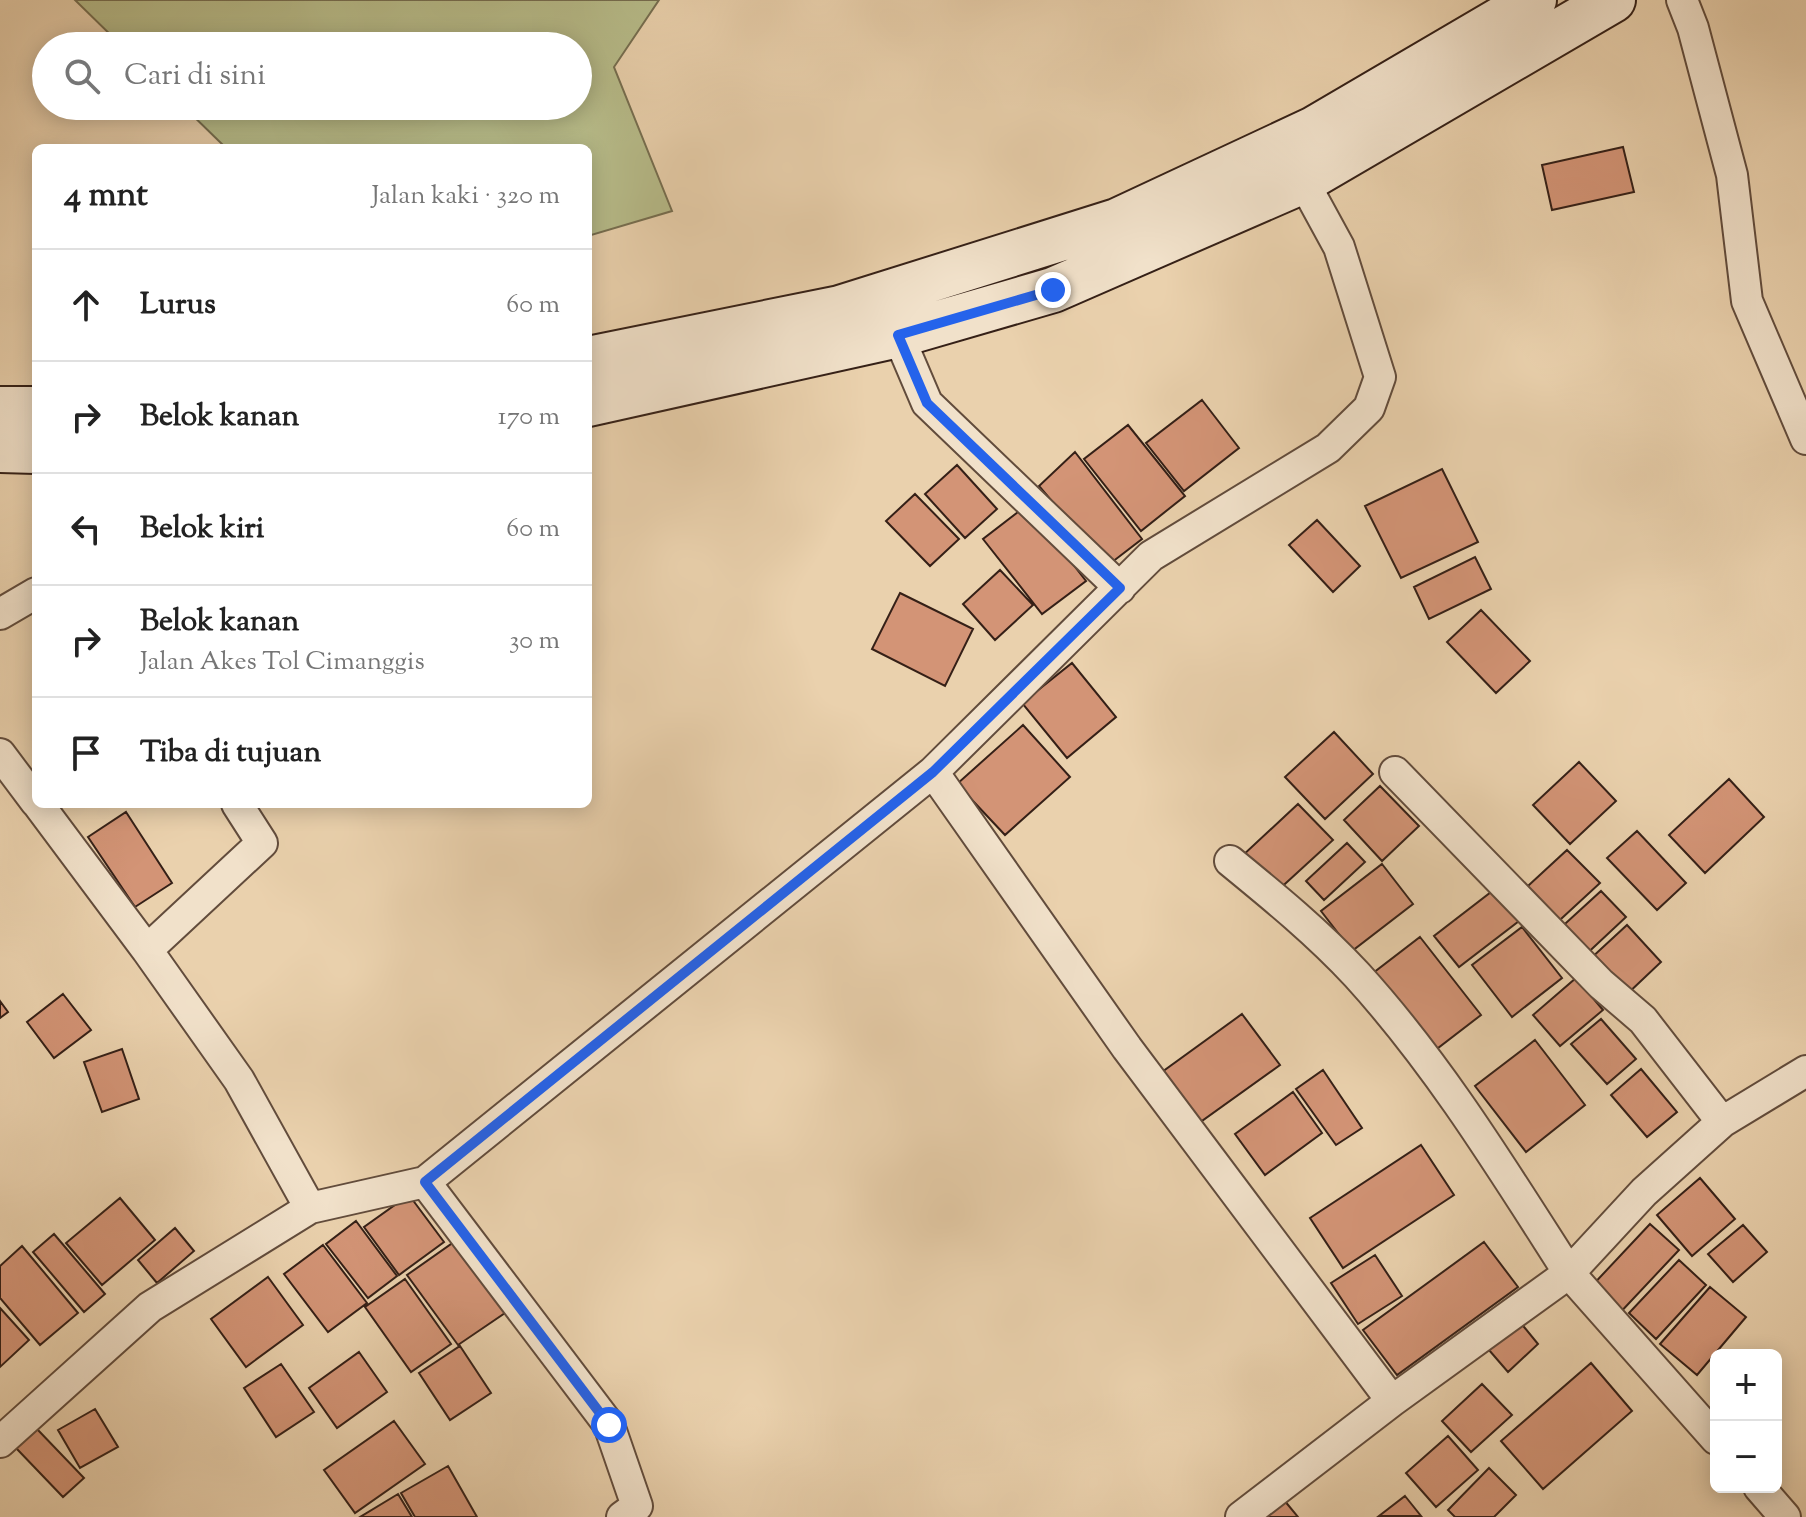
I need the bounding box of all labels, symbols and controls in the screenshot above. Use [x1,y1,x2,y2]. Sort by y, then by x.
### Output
search box [32,32,592,120]
icon: search [60,54,104,98]
text: Cari di sini [124,55,266,98]
text: 4 mnt [64,172,148,221]
text: Jalan kaki · 320 m [372,178,560,215]
route end [1035,272,1071,308]
icon: ahead [64,283,108,327]
text: Lurus [140,284,216,327]
text: 60 m [506,287,560,324]
icon: right [64,395,108,439]
text: Belok kanan [140,396,299,439]
text: 170 m [498,399,560,436]
icon: left [64,507,108,551]
text: Belok kiri [140,508,264,551]
text: 60 m [506,511,560,548]
text: Belok kanan [140,601,299,644]
icon: right [64,619,108,663]
text: 30 m [509,623,560,660]
text: Jalan Akes Tol Cimanggis [140,644,425,681]
icon: arrive [64,731,108,775]
text: Tiba di tujuan [140,732,321,775]
map controls [1710,1349,1782,1493]
button: + [1710,1349,1782,1421]
route start [591,1407,627,1443]
button: − [1710,1421,1782,1493]

